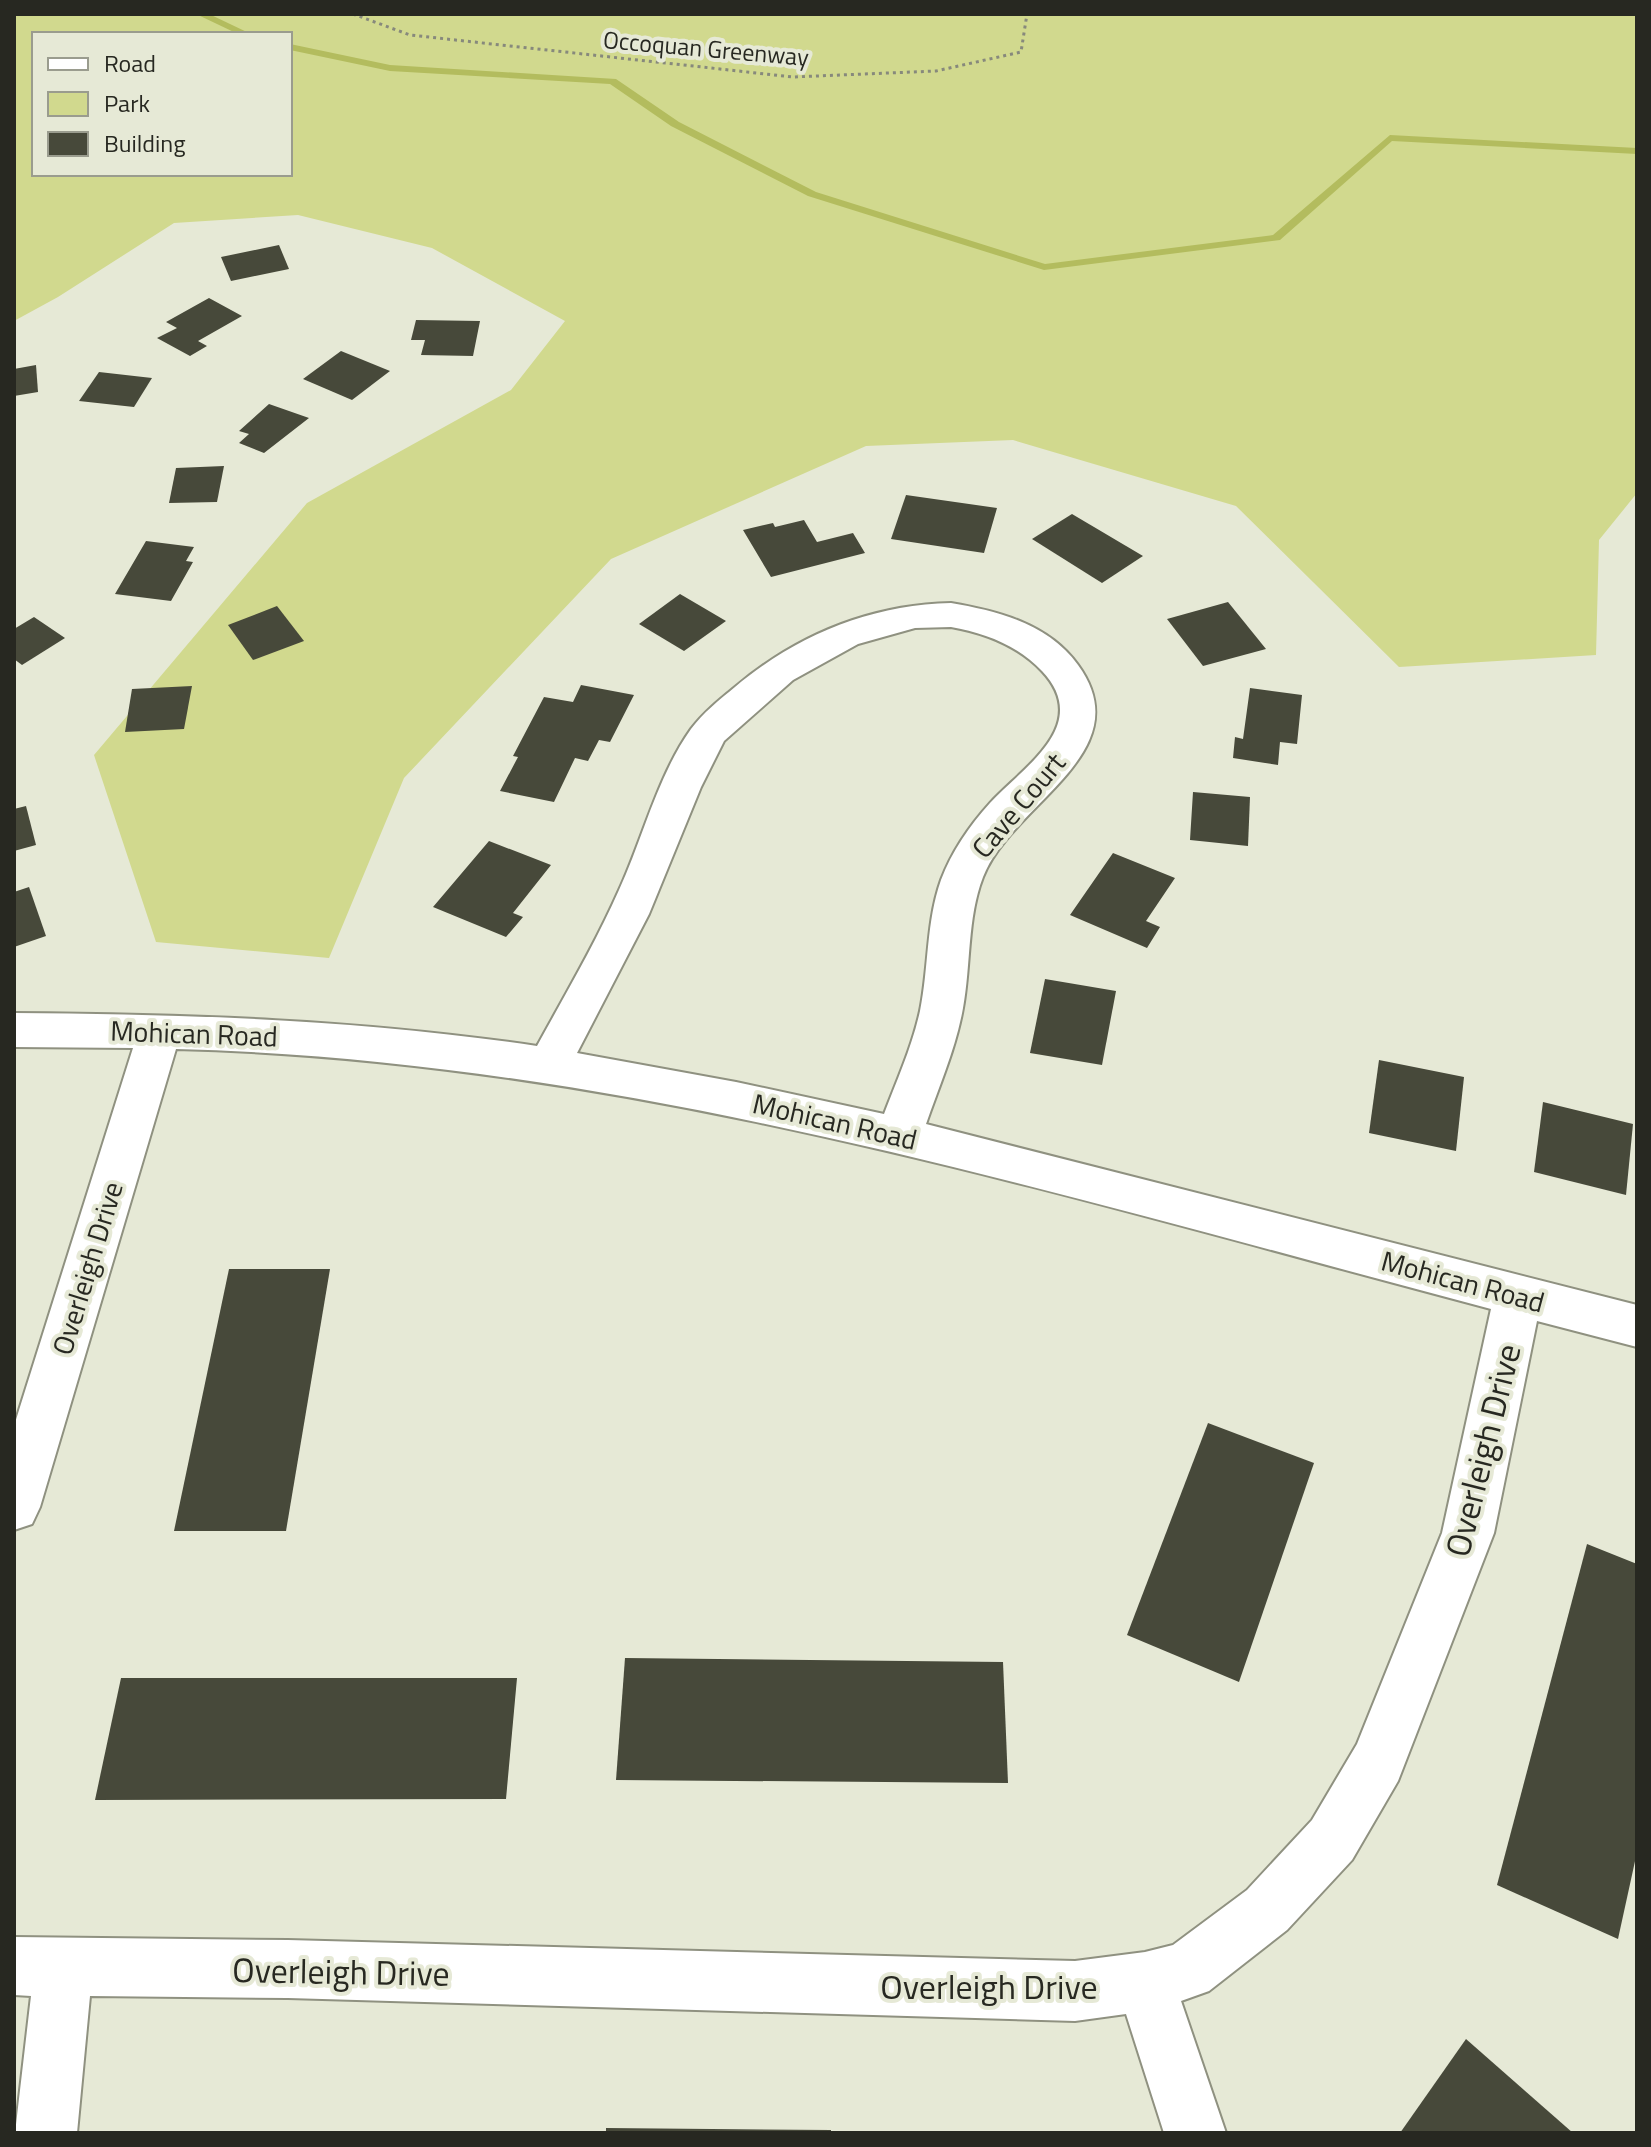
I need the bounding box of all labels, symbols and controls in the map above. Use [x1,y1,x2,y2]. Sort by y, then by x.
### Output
street label: Occoquan Greenway [602,21,811,75]
legend [32,32,292,176]
text: Road [104,45,156,81]
text: Park [104,85,150,121]
text: Building [104,125,186,161]
street label: Cave Court [961,743,1075,867]
street label: Mohican Road [110,1009,278,1057]
street label: Mohican Road [749,1081,921,1161]
street label: Overleigh Drive [40,1176,134,1360]
street label: Mohican Road [1377,1239,1549,1323]
street label: Overleigh Drive [1430,1338,1534,1562]
street label: Overleigh Drive [232,1943,450,1999]
street label: Overleigh Drive [880,1960,1098,2012]

